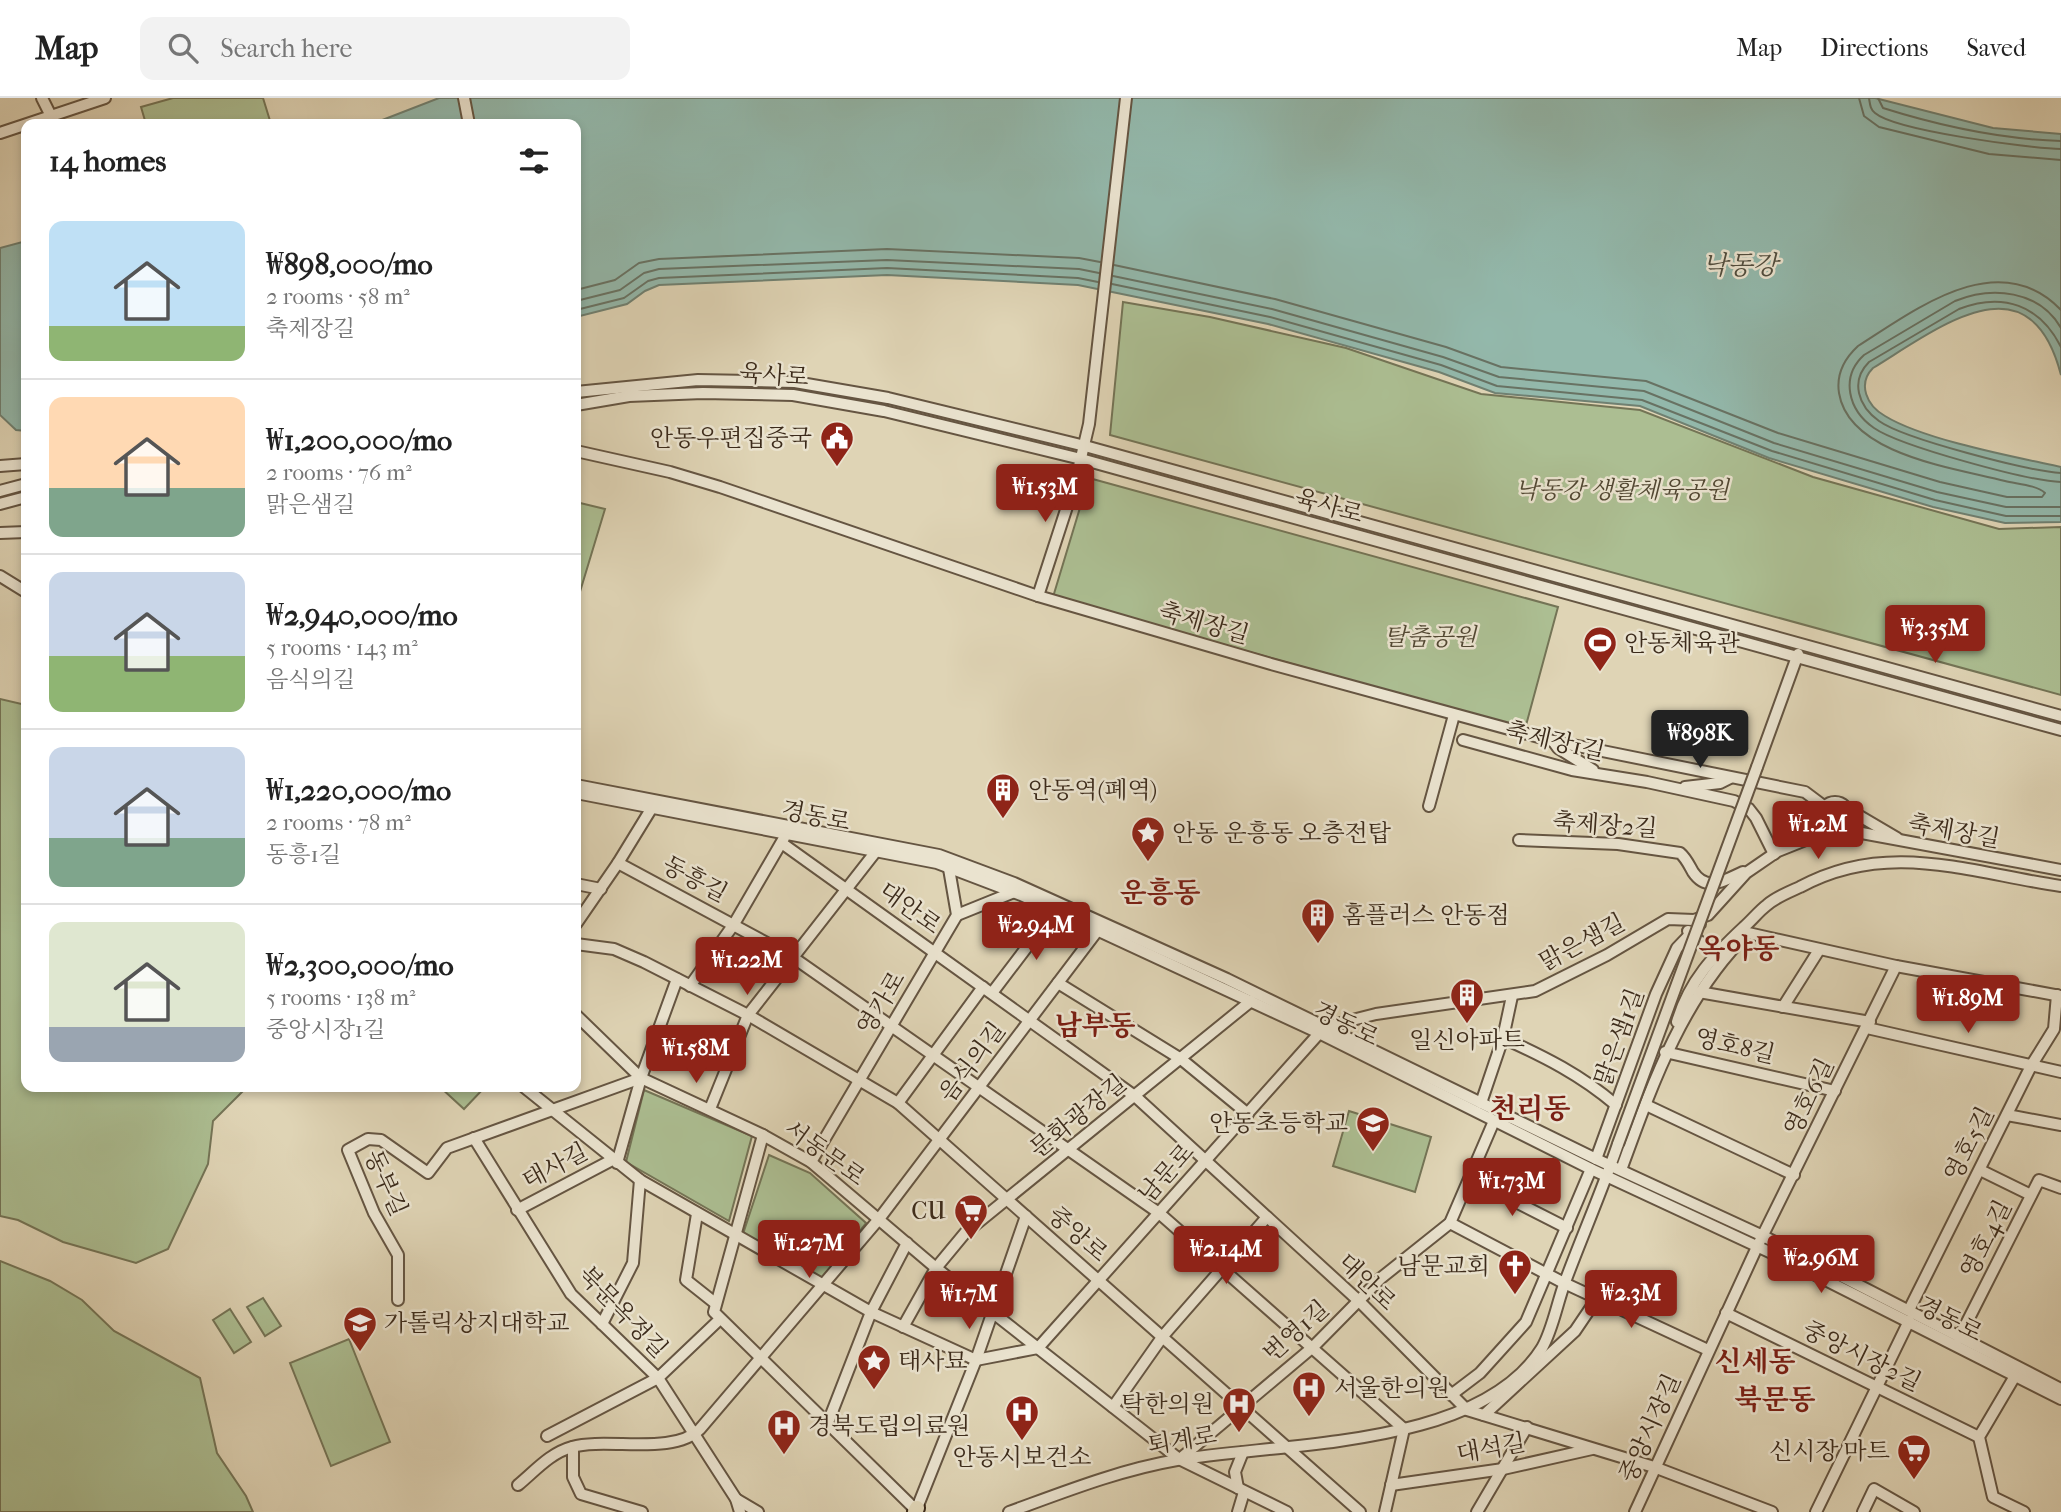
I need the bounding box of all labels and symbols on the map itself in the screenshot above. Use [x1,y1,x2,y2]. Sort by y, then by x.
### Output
water label: 낙동강 [1702,250,1782,281]
street label: 육사로 [738,359,810,391]
public building icon: 안동우편집중국 [818,419,856,468]
place label: 안동우편집중국 [650,424,812,452]
pin: ₩1.53M [988,464,1102,524]
park label: 낙동강 생활체육공원 [1515,476,1731,504]
street label: 육사로 [1292,483,1366,529]
street label: 축제장길 [1156,597,1252,649]
pin: ₩3.35M [1878,606,1992,665]
park label: 탈춤공원 [1384,623,1478,651]
sports icon: 안동체육관 [1581,624,1619,673]
place label: 안동체육관 [1624,629,1740,657]
pin: ₩898K [1651,710,1749,770]
street label: 축제장1길 [1502,716,1608,766]
building icon: 안동역(폐역) [984,771,1022,820]
place label: 안동역(폐역) [1028,776,1157,804]
street label: 경동로 [779,796,853,836]
pin: ₩1.2M [1769,802,1867,861]
street label: 축제장2길 [1552,807,1658,843]
street label: 축제장길 [1906,809,2002,853]
place icon: 안동 운흥동 오층전탑 [1129,814,1167,863]
place label: 안동 운흥동 오층전탑 [1172,819,1392,847]
street label: 동흥길 [658,850,732,908]
street label: 대안로 [874,876,946,940]
district label: 운흥동 [1119,876,1201,909]
building icon: 홈플러스 안동점 [1299,896,1337,945]
place label: 홈플러스 안동점 [1342,901,1509,929]
pin: ₩2.94M [979,902,1093,962]
street label: 맑은샘길 [1534,908,1630,976]
district label: 옥야동 [1698,932,1780,965]
pin: ₩1.22M [690,937,804,997]
street label: 영가로 [851,966,911,1040]
building icon: 일신아파트 [1448,976,1486,1025]
pin: ₩1.89M [1911,976,2025,1035]
street label: 맑은샘1길 [1589,985,1649,1089]
street label: 경동로 [1309,996,1383,1052]
district label: 남부동 [1054,1009,1136,1042]
street label: 음식의길 [933,1017,1011,1107]
street label: 영호8길 [1692,1023,1778,1069]
pin: ₩1.58M [639,1026,753,1085]
place label: 일신아파트 [1409,1026,1525,1054]
street label: 영호6길 [1778,1054,1840,1140]
street label: 문화광장길 [1024,1069,1132,1163]
district label: 천리동 [1489,1092,1571,1125]
street label: 영호5길 [1938,1102,2000,1186]
school or university icon: 안동초등학교 [1354,1104,1392,1153]
place label: 안동초등학교 [1209,1109,1348,1137]
street label: 서동문로 [779,1114,871,1192]
street label: 태사길 [518,1137,592,1195]
street label: 남문로 [1132,1138,1200,1208]
street label: 동부길 [359,1146,413,1220]
pin: ₩1.73M [1455,1158,1569,1218]
supermarket icon: CU [952,1192,990,1241]
street label: 영호4길 [1955,1195,2017,1283]
place label: CU [911,1197,946,1225]
street label: 중앙로 [1043,1201,1113,1267]
pin: ₩1.27M [752,1220,866,1280]
pin: ₩2.14M [1169,1226,1283,1286]
pin: ₩2.96M [1764,1236,1878,1295]
church icon: 남문교회 [1496,1247,1534,1296]
street label: 대안로 [1332,1248,1402,1316]
place label: 남문교회 [1397,1252,1490,1280]
street label: 북문옥정길 [573,1261,673,1363]
pin: ₩2.3M [1582,1270,1680,1330]
pin: ₩1.7M [920,1272,1018,1331]
street label: 경동로 [1913,1291,1987,1347]
street label: 번영1길 [1258,1294,1334,1368]
school or university icon: 가톨릭상지대학교 [341,1304,379,1353]
place label: 가톨릭상지대학교 [384,1309,569,1337]
street label: 중앙시장2길 [1798,1315,1926,1397]
place icon: 태사묘 [855,1342,893,1391]
district label: 신세동 [1714,1345,1796,1378]
place label: 태사묘 [898,1347,968,1375]
hospital icon: 서울한의원 [1290,1369,1328,1418]
street label: 중앙시장길 [1614,1369,1686,1487]
place label: 서울한의원 [1334,1374,1450,1402]
district label: 북문동 [1734,1383,1816,1416]
hospital icon: 탁한의원 [1220,1385,1258,1434]
place label: 탁한의원 [1121,1390,1214,1418]
hospital icon: 안동시보건소 [1003,1393,1041,1442]
hospital icon: 경북도립의료원 [765,1407,803,1456]
place label: 경북도립의료원 [808,1412,970,1440]
street label: 퇴계로 [1145,1421,1219,1459]
street label: 대석길 [1454,1428,1528,1468]
supermarket icon: 신시장 마트 [1895,1432,1933,1481]
place label: 신시장 마트 [1769,1437,1890,1465]
place label: 안동시보건소 [952,1443,1092,1471]

